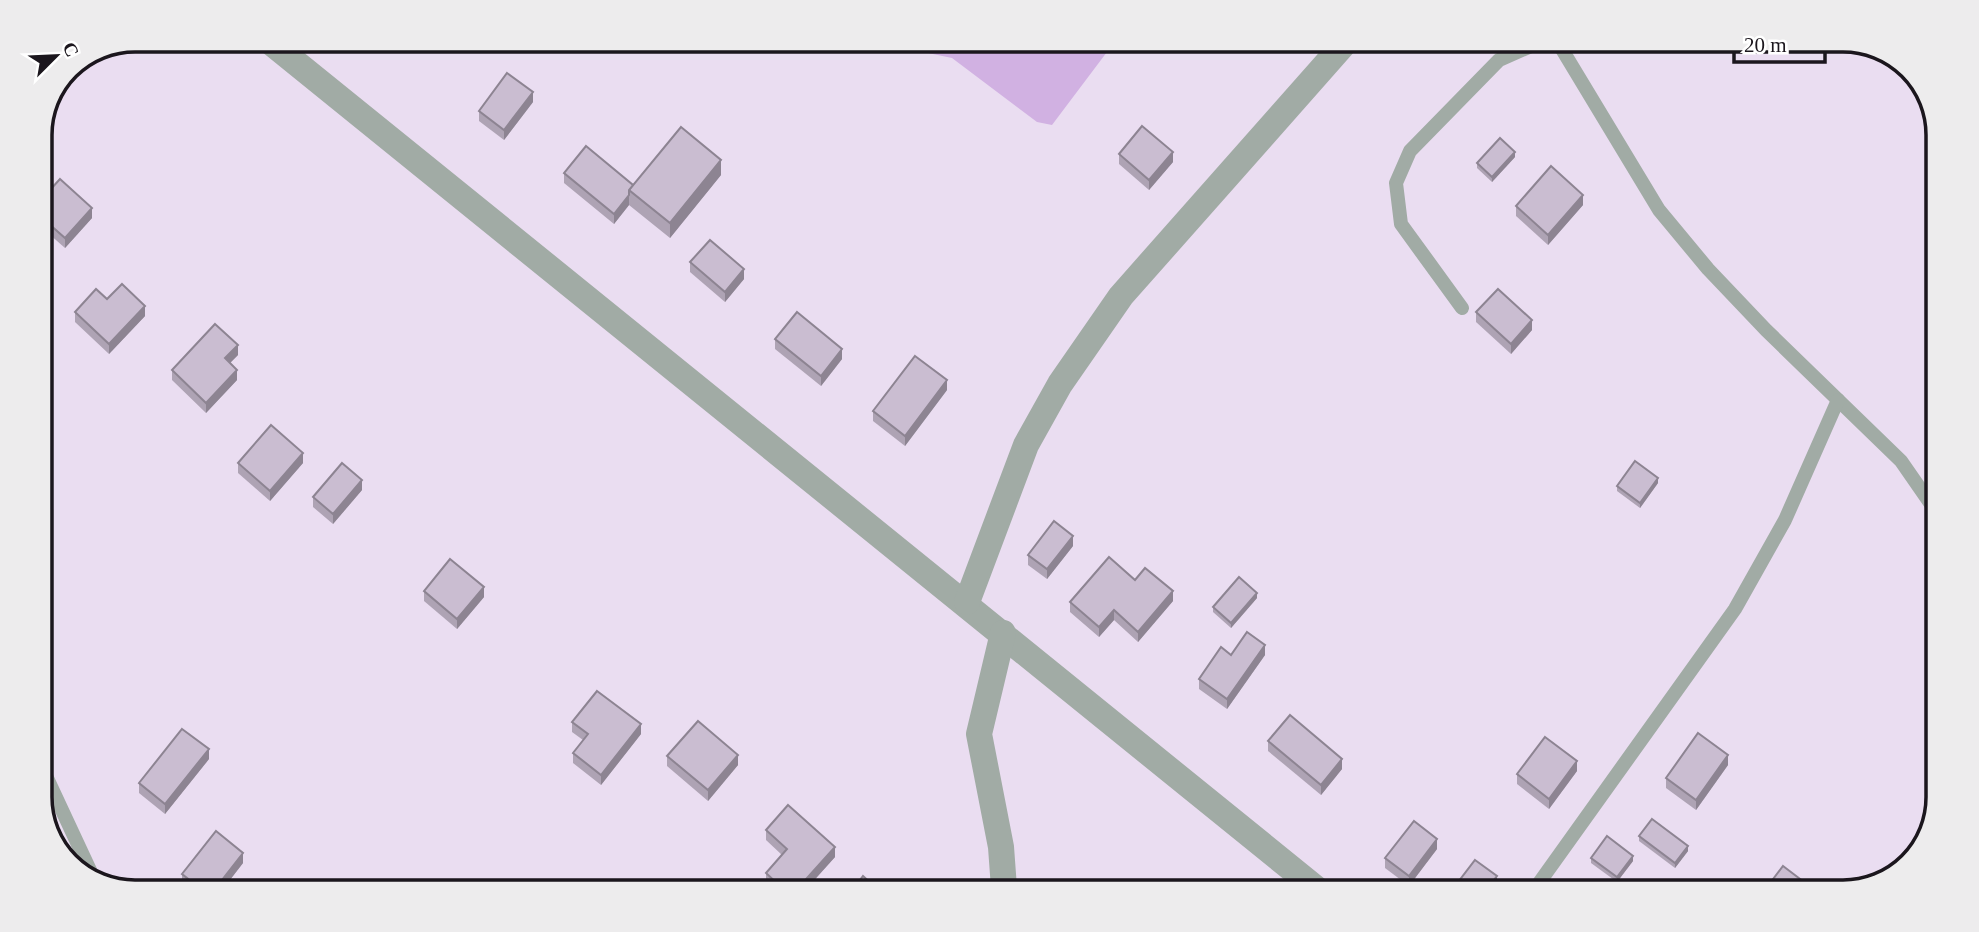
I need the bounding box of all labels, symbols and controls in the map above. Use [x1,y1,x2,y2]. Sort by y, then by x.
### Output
north arrow [21,21,91,91]
scale bar [1734,21,1825,65]
text: 20 m [1744,33,1787,57]
text: С [59,39,83,60]

